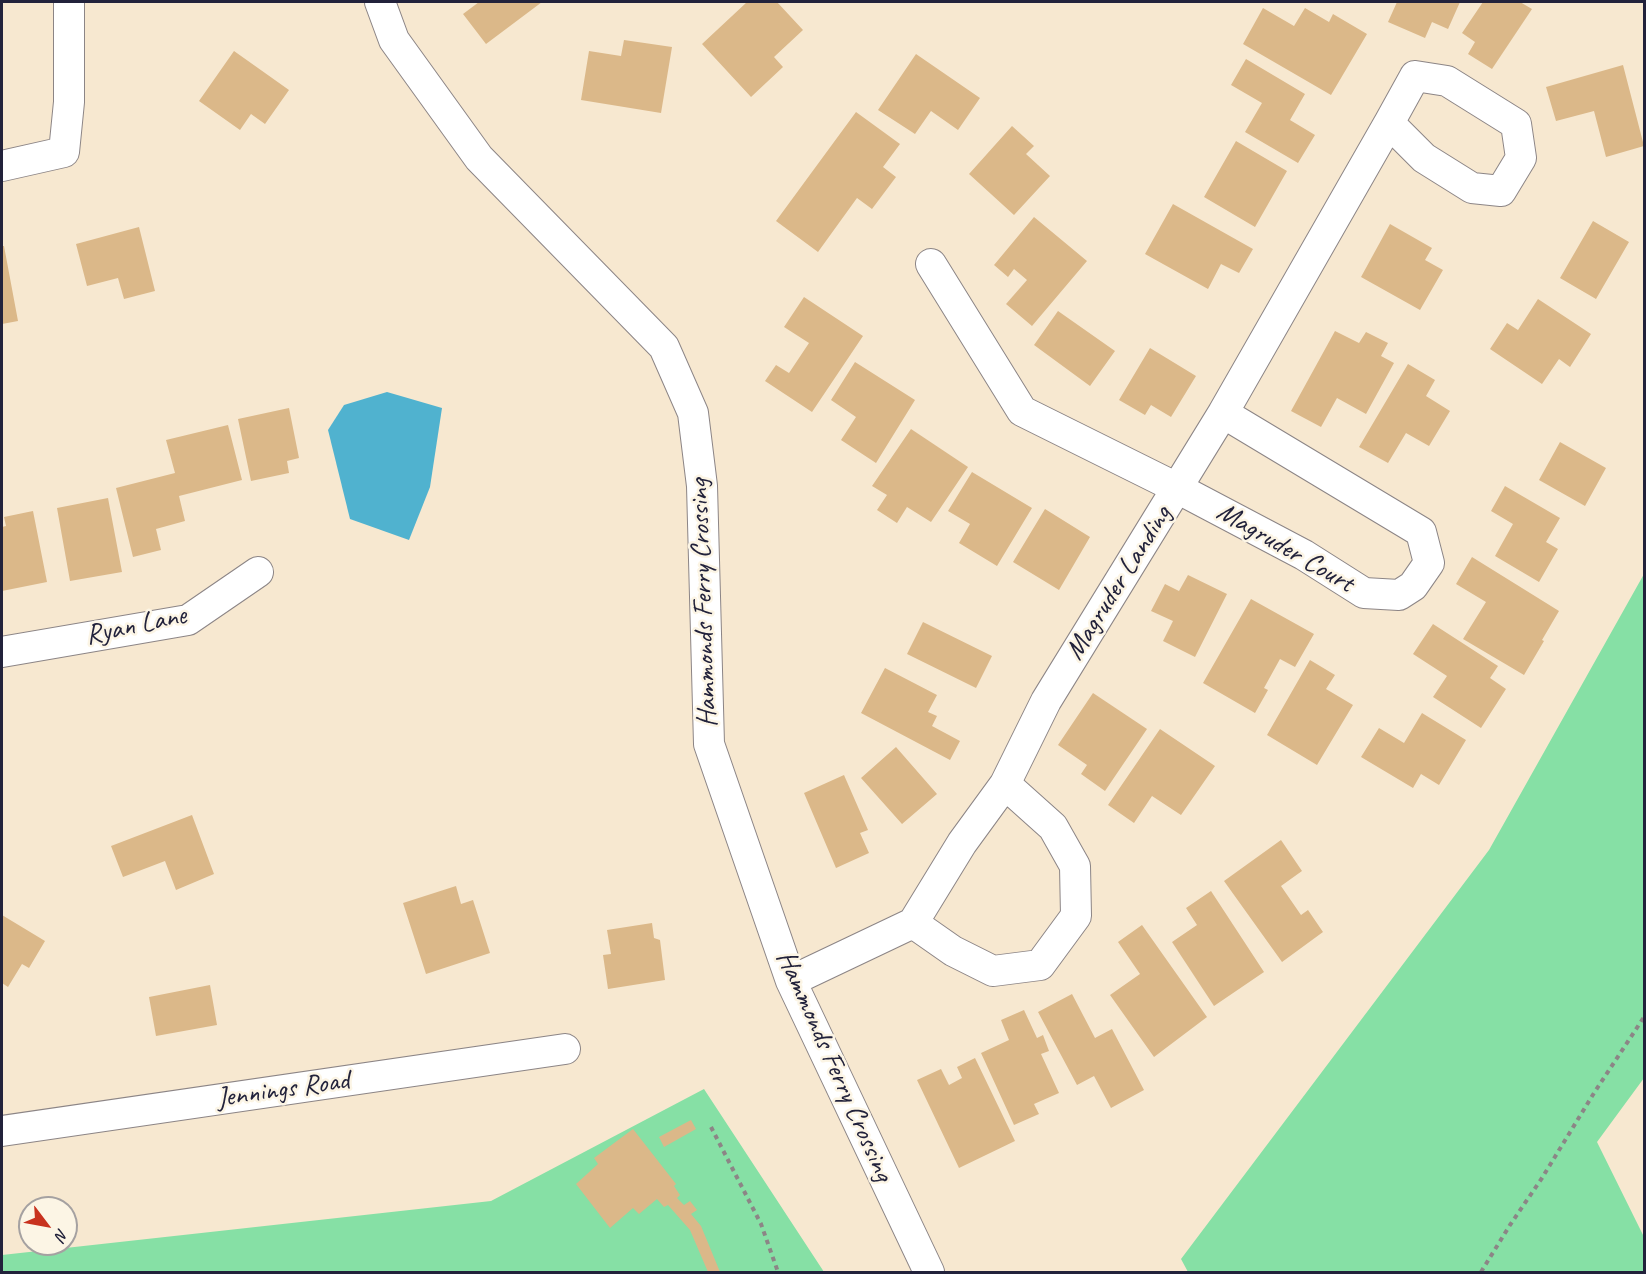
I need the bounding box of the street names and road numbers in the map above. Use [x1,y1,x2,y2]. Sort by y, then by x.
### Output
street label: Hammonds Ferry Crossing [683,478,725,728]
street label: Magruder Court [1211,495,1359,601]
street label: Magruder Landing [1058,500,1180,666]
street label: Ryan Lane [83,599,189,653]
street label: Hammonds Ferry Crossing [768,946,900,1186]
street label: Jennings Road [215,1064,351,1116]

